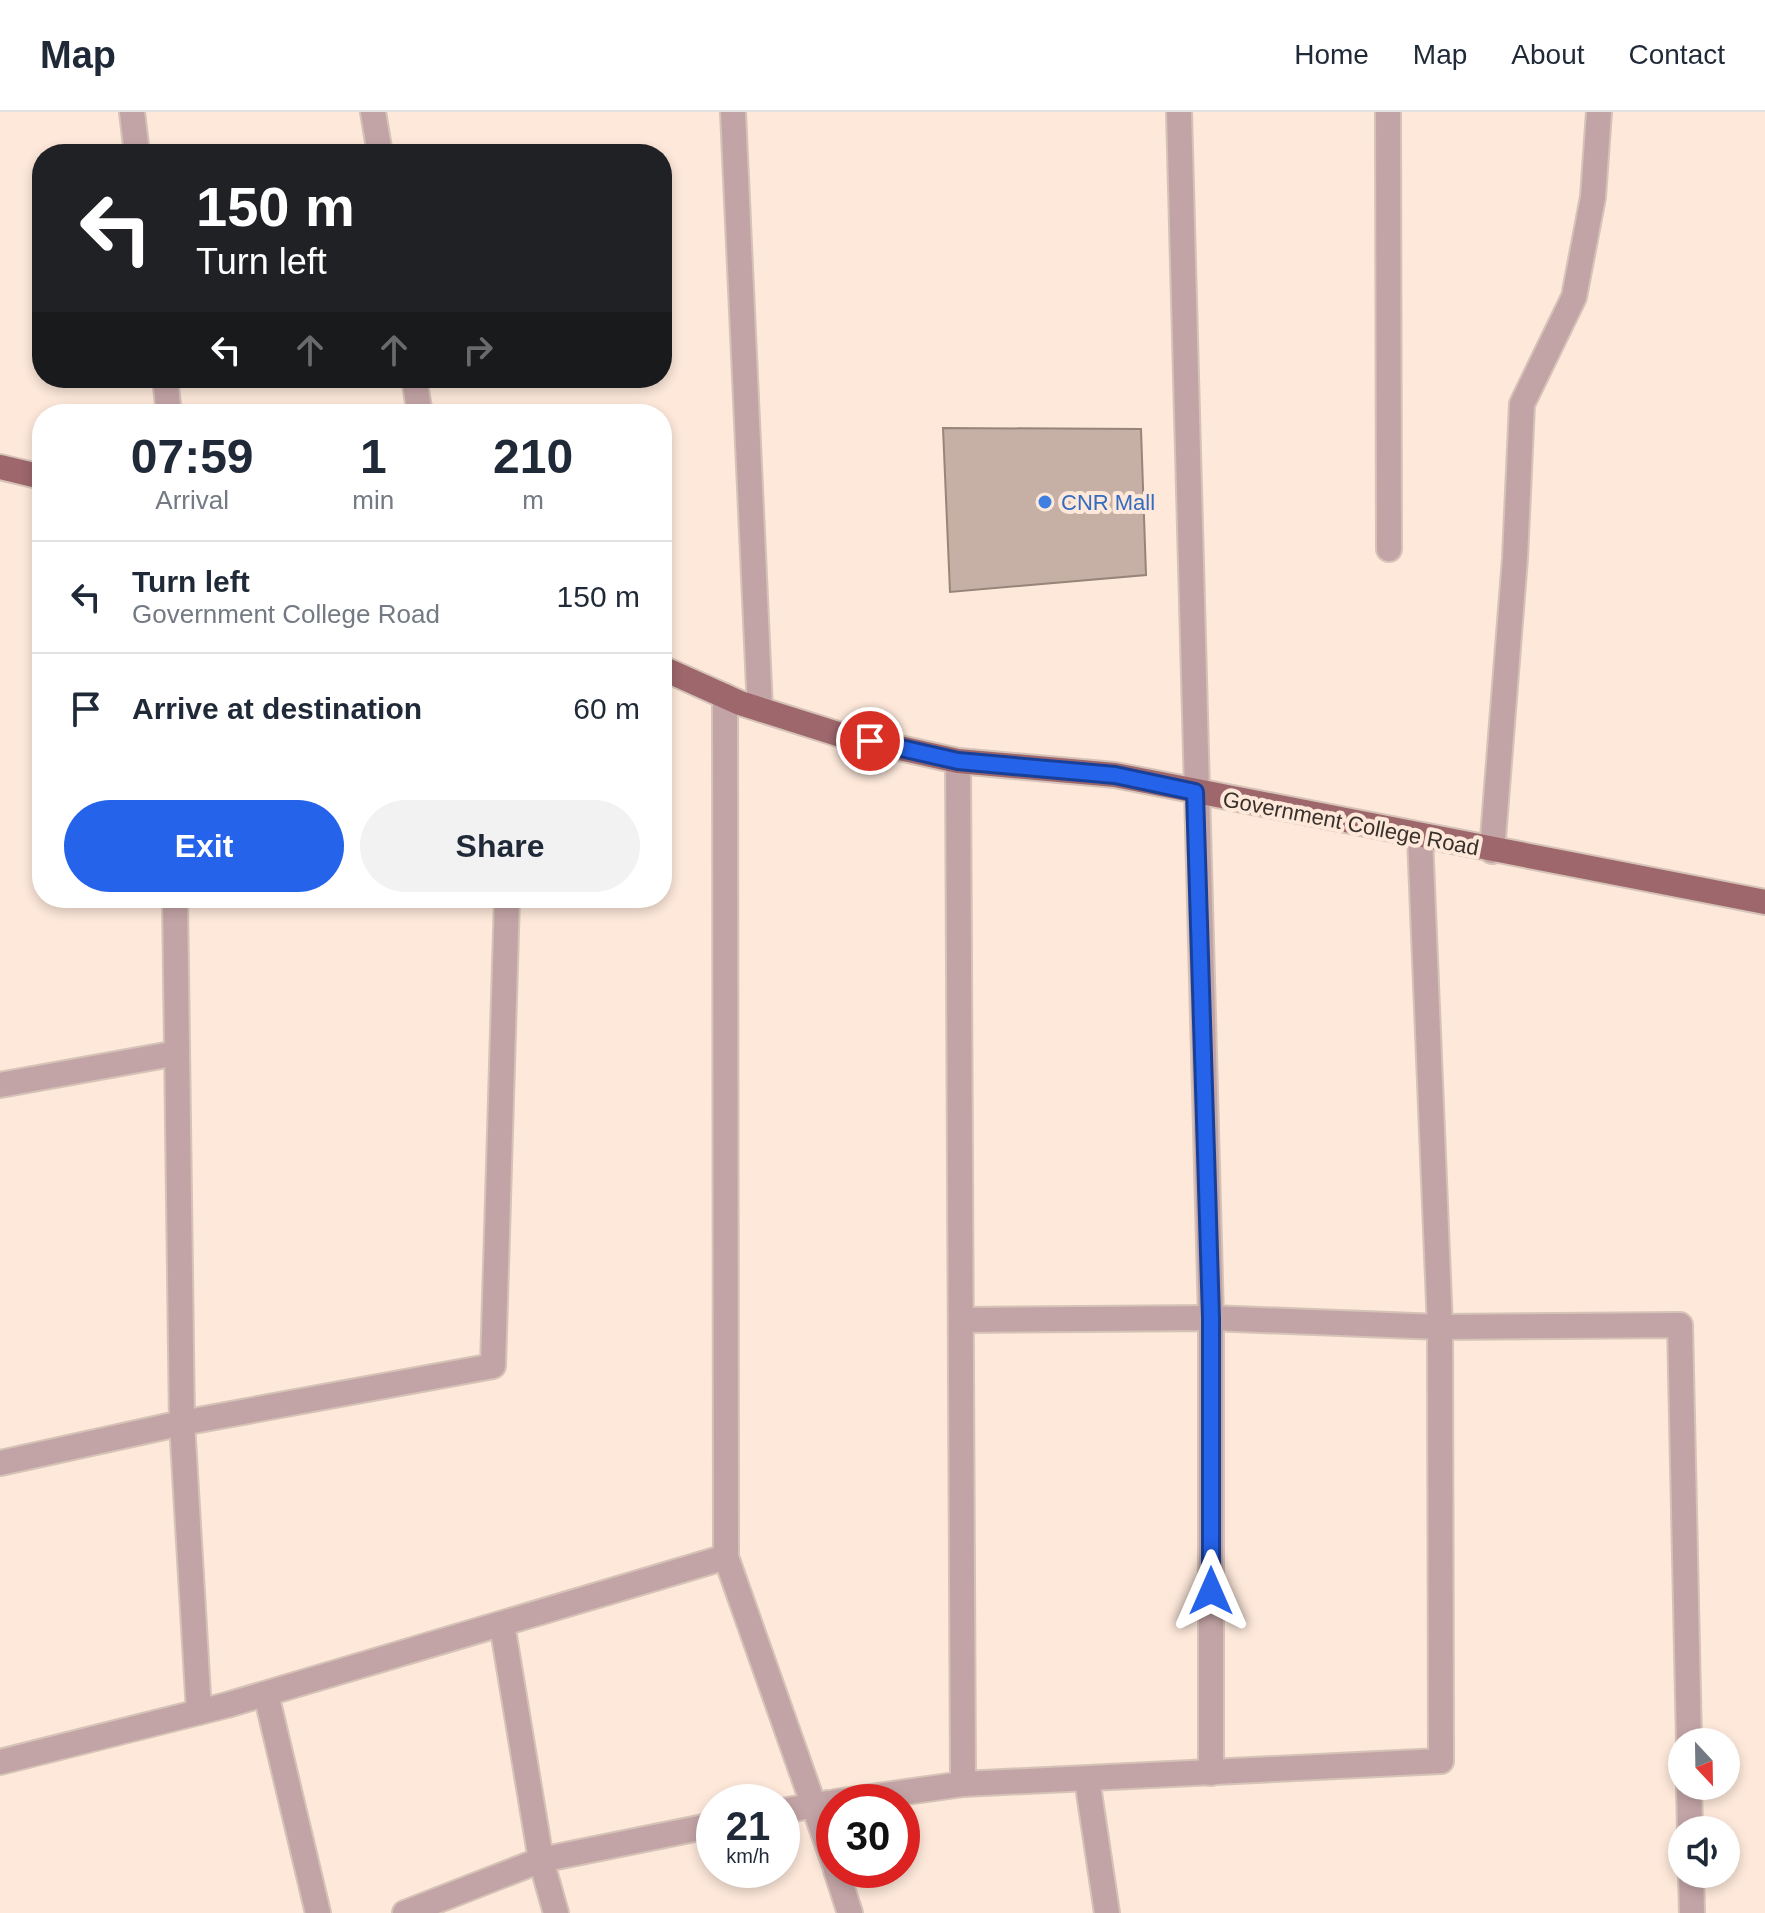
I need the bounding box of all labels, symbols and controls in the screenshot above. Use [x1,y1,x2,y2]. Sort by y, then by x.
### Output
text: Map [40,34,116,76]
text: Home [1294,39,1369,70]
text: Map [1413,39,1467,70]
text: About [1511,39,1585,70]
text: Contact [1629,39,1725,70]
text: 150 m [196,175,355,238]
icon: left [64,176,168,280]
text: Turn left [196,241,327,282]
icon: left [204,328,248,372]
icon: ahead [288,328,332,372]
icon: ahead [372,328,416,372]
icon: right [456,328,500,372]
text: 07:59 [131,430,254,483]
text: 1 [360,430,387,483]
text: 210 [493,430,573,483]
text: Arrival [155,485,229,515]
text: min [352,485,394,515]
text: m [522,485,544,515]
place label: CNR Mall [1061,490,1155,515]
marker: CNR Mall [1036,493,1054,511]
text: Turn left [132,565,250,598]
icon: left [64,575,108,619]
text: 150 m [557,580,640,613]
text: Government College Road [132,599,440,629]
icon: arrive [64,687,108,731]
text: Arrive at destination [132,692,422,725]
text: 60 m [573,692,640,725]
pin [836,707,904,775]
icon: arrive [848,719,892,763]
street label: Government College Road [1221,786,1481,861]
button: Exit [64,800,344,892]
button: Share [360,800,640,892]
position arrow [1169,1549,1253,1633]
north arrow [1668,1728,1740,1800]
map controls [1668,1728,1740,1888]
speed limit sign: 30 [816,1784,920,1888]
text: 21 [726,1804,770,1848]
button: sound [1668,1816,1740,1888]
text: km/h [726,1845,770,1867]

